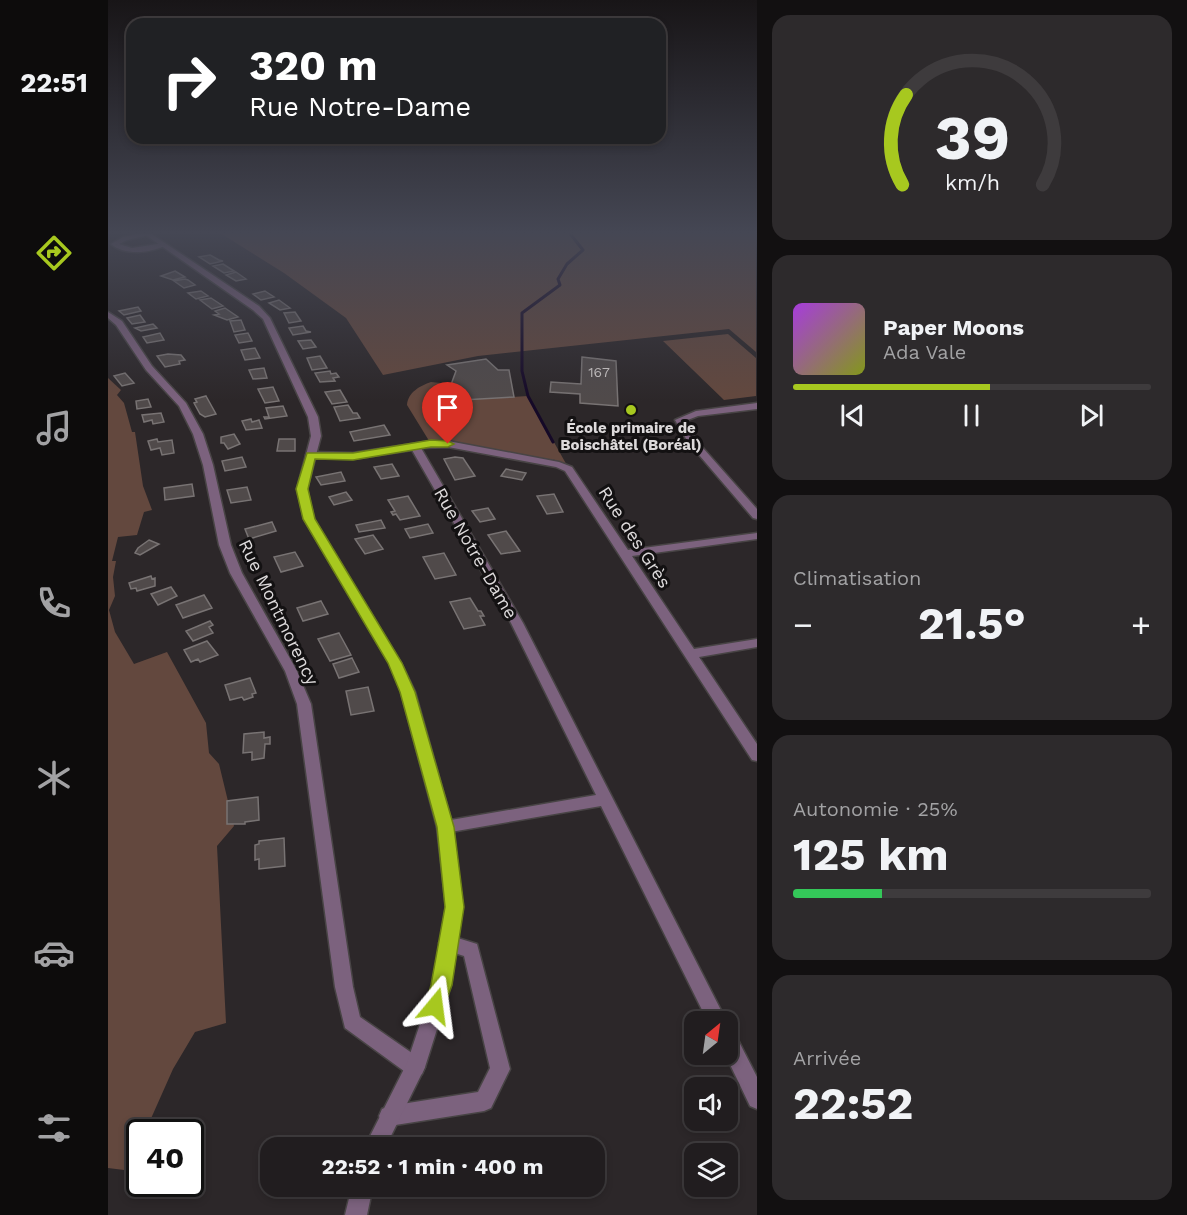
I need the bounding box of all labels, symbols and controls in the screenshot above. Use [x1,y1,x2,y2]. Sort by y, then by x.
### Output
text: 320 m [249,41,378,90]
icon: right [150,42,228,120]
text: 22:51 [20,67,88,99]
text: Rue Notre-Dame [249,91,471,123]
text: 39 [934,101,1010,174]
text: km/h [944,170,1000,195]
icon: directions [33,232,75,274]
text: Paper Moons [883,315,1024,340]
text: Ada Vale [883,340,966,364]
house number: 167 [588,364,610,380]
pin [422,382,473,444]
icon: arrive [431,391,464,424]
icon: previous [836,399,869,432]
icon: pause [955,399,988,432]
icon: next [1075,399,1108,432]
marker: École primaire de Boischâtel (Boréal) [624,403,638,417]
icon: music [33,407,75,449]
place label: École primaire de Boischâtel (Boréal) [560,419,702,454]
street label: Rue des Grès [594,482,676,592]
street label: Rue Notre-Dame [430,484,522,622]
street label: Rue Montmorency [235,536,324,689]
text: Climatisation [793,566,921,590]
icon: phone [33,582,75,624]
text: 21.5° [918,597,1026,650]
text: − [793,605,813,644]
text: + [1131,605,1151,644]
icon: climate [33,757,75,799]
text: Autonomie · 25% [793,797,958,821]
text: 125 km [793,828,949,881]
icon: car [33,932,75,974]
position arrow [403,974,467,1038]
north arrow [684,1011,738,1065]
map controls [684,1011,738,1197]
text: Arrivée [793,1046,861,1070]
button: sound [684,1077,738,1131]
text: 22:52 [793,1077,913,1130]
icon: filters [33,1107,75,1149]
speed limit sign: 40 [126,1119,204,1197]
button: layers [684,1143,738,1197]
text: 22:52 · 1 min · 400 m [322,1154,543,1179]

